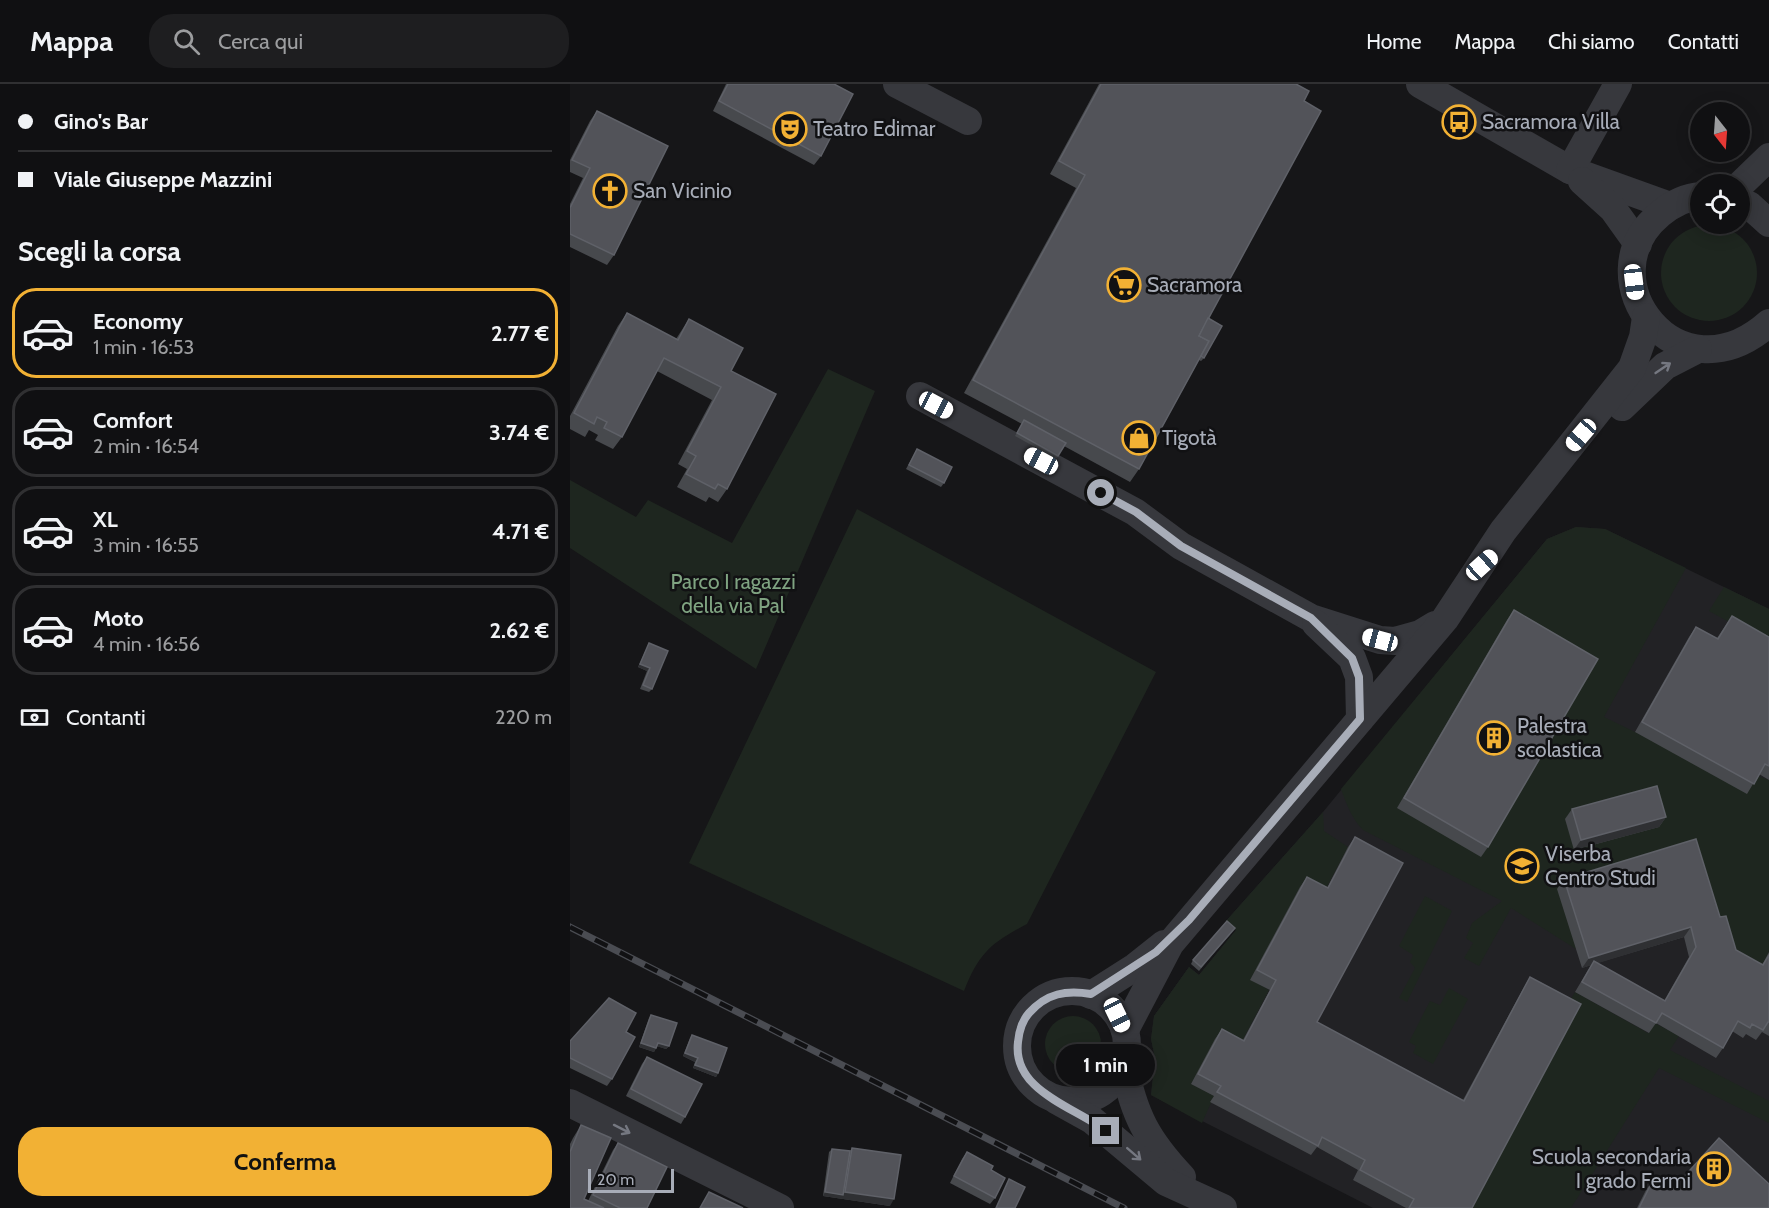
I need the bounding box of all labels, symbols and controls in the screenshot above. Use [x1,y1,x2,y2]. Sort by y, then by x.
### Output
search box [149,14,569,68]
text: Mappa [30,24,113,58]
icon: search [170,25,203,58]
text: Cerca qui [218,28,303,55]
text: Home [1366,29,1421,54]
text: Mappa [1454,29,1515,54]
text: Chi siamo [1548,29,1635,54]
text: Contatti [1668,29,1739,54]
north arrow [1690,102,1750,162]
map controls [1690,102,1750,234]
bus stop icon: Sacramora Villa [1441,104,1477,140]
text: Gino's Bar [54,108,148,135]
place label: Sacramora Villa [1482,109,1620,134]
theatre icon: Teatro Edimar [772,111,808,147]
place label: Teatro Edimar [813,116,936,141]
text: Viale Giuseppe Mazzini [54,166,272,193]
church icon: San Vicinio [592,173,628,209]
button: locate [1690,174,1750,234]
place label: San Vicinio [633,178,732,203]
text: Scegli la corsa [18,235,181,268]
car [1623,263,1645,301]
supermarket icon: Sacramora [1106,267,1142,303]
place label: Sacramora [1147,272,1242,297]
icon: car [21,306,75,360]
text: Economy [93,308,183,335]
text: 2.77 € [491,320,549,347]
text: 1 min · 16:53 [93,335,194,359]
one-way arrow [1655,362,1672,375]
car [916,389,956,421]
icon: car [21,405,75,459]
text: Comfort [93,407,172,434]
car [1562,416,1600,454]
text: 3.74 € [489,419,549,446]
shop icon: Tigotà [1121,420,1157,456]
place label: Tigotà [1162,425,1216,450]
text: 2 min · 16:54 [93,434,199,458]
car [1021,445,1061,477]
route start [1087,479,1114,506]
icon: car [21,504,75,558]
text: XL [93,506,118,533]
text: 4.71 € [492,518,549,545]
text: 3 min · 16:55 [93,533,199,557]
car [1463,546,1501,584]
park label: Parco I ragazzi della via Pal [670,569,796,618]
icon: car [21,603,75,657]
text: Moto [93,605,144,632]
text: 2.62 € [489,617,549,644]
car [1360,627,1400,653]
text: 4 min · 16:56 [93,632,200,656]
icon: cash [18,701,51,734]
text: Contanti [66,704,146,731]
text: 220 m [495,705,552,729]
place label: Palestra scolastica [1517,713,1602,762]
building icon: Palestra scolastica [1476,720,1512,756]
place label: Viserba Centro Studi [1545,841,1656,890]
school or university icon: Viserba Centro Studi [1504,848,1540,884]
car [1101,995,1133,1035]
callout: 1 min [1056,1044,1156,1086]
text: 1 min [1083,1053,1128,1077]
route end [1092,1117,1119,1144]
one-way arrow [613,1124,631,1136]
button: Conferma [18,1127,552,1196]
place label: Scuola secondaria I grado Fermi [1532,1144,1691,1193]
one-way arrow [1126,1147,1141,1161]
building icon: Scuola secondaria I grado Fermi [1696,1151,1732,1187]
scale bar [588,1166,674,1194]
text: 20 m [597,1170,634,1189]

